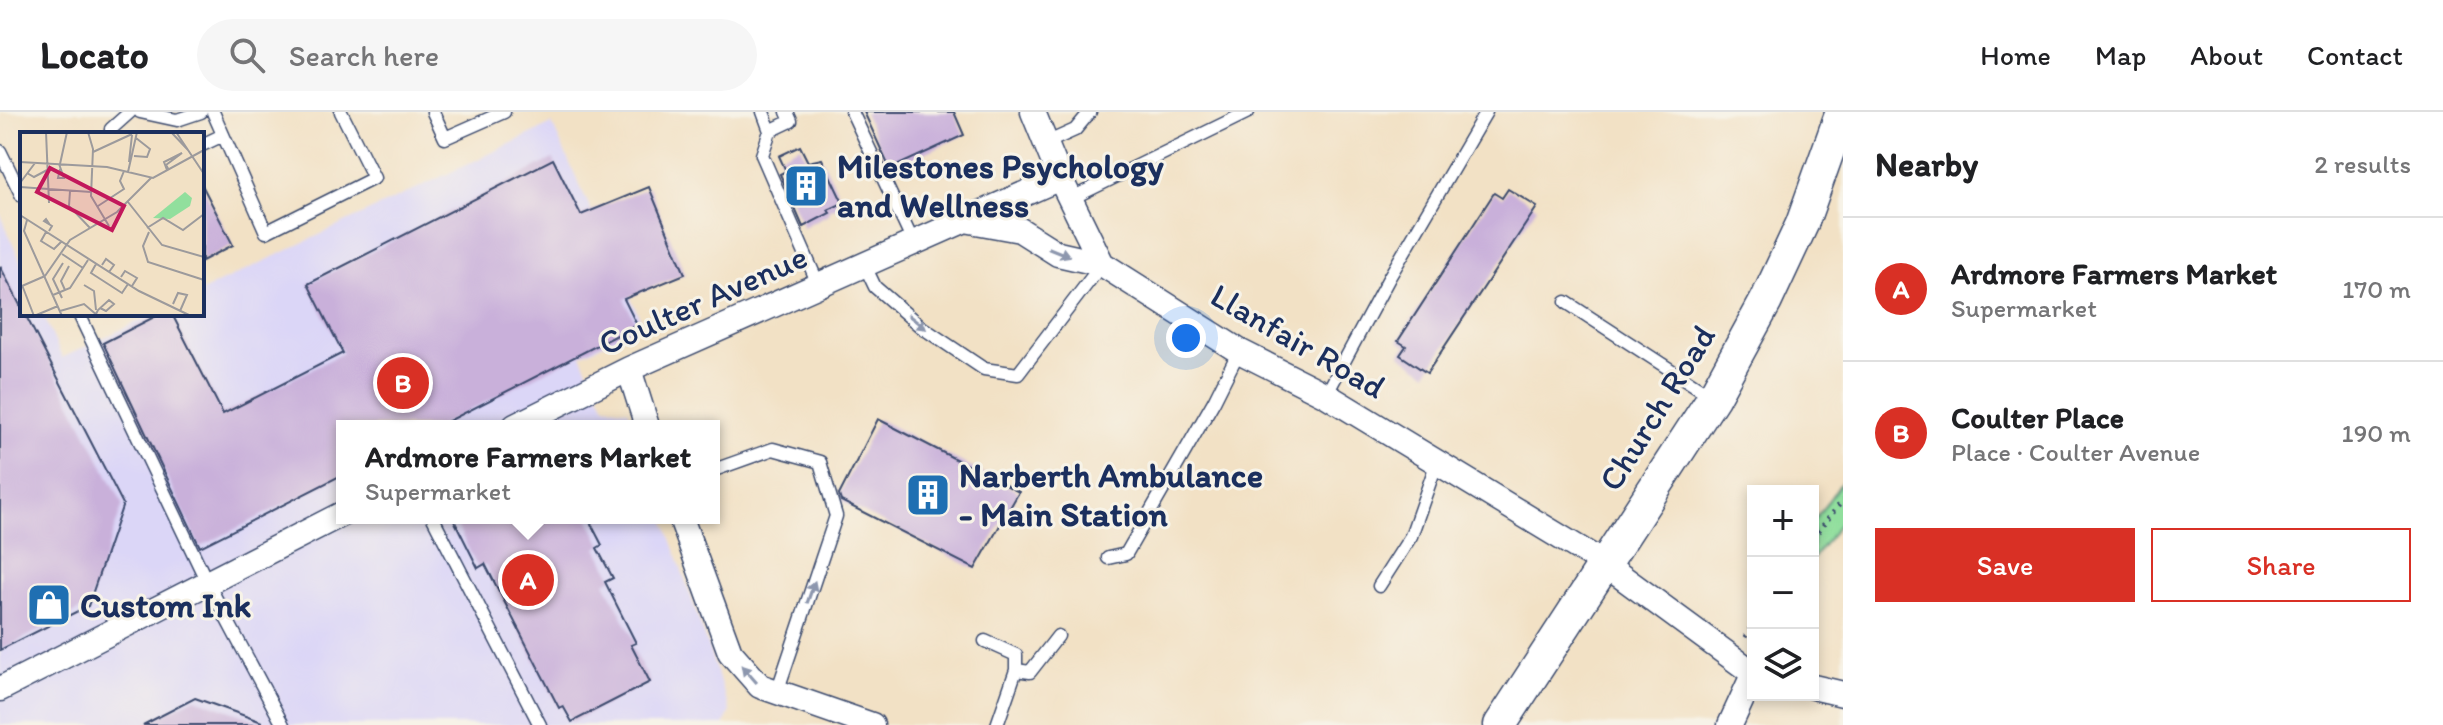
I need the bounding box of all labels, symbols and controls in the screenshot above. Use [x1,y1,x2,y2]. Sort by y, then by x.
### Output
search box [197,19,757,91]
text: Locato [40,32,149,78]
icon: search [225,33,269,77]
text: Search here [289,37,439,74]
text: Home [1980,38,2051,72]
text: Map [2095,38,2146,72]
text: About [2190,38,2263,72]
text: Contact [2307,38,2403,72]
inset map [20,132,204,316]
text: Nearby [1875,144,1978,185]
place label: Milestones Psychology and Wellness [837,146,1164,226]
text: 2 results [2314,148,2411,180]
building icon: Milestones Psychology and Wellness [782,162,830,210]
street label: Coulter Avenue [592,236,814,364]
one-way arrow [1047,246,1071,259]
text: Ardmore Farmers Market [1951,255,2277,292]
text: A [1893,273,1909,305]
text: 170 m [2342,273,2411,305]
street label: Llanfair Road [1203,275,1393,407]
text: Supermarket [1951,292,2097,324]
one-way arrow [906,313,926,330]
your location [1166,318,1206,358]
street label: Church Road [1590,318,1724,498]
pin: B [377,353,429,413]
text: Coulter Place [1951,399,2124,436]
text: B [1893,417,1909,449]
text: 190 m [2342,417,2411,449]
popup [336,420,720,524]
text: Place · Coulter Avenue [1951,436,2200,468]
text: Ardmore Farmers Market [365,438,691,475]
place label: Narberth Ambulance - Main Station [959,455,1263,535]
building icon: Narberth Ambulance - Main Station [904,471,952,519]
text: Supermarket [365,475,511,507]
map controls [1747,485,1819,701]
button: + [1747,485,1819,557]
button: Save [1875,528,2135,602]
button: Share [2151,528,2411,602]
pin: A [502,550,554,610]
button: − [1747,557,1819,629]
one-way arrow [805,579,817,603]
shop icon: Custom Ink [25,581,73,629]
place label: Custom Ink [80,585,251,626]
button: layers [1747,629,1819,701]
one-way arrow [741,665,759,684]

